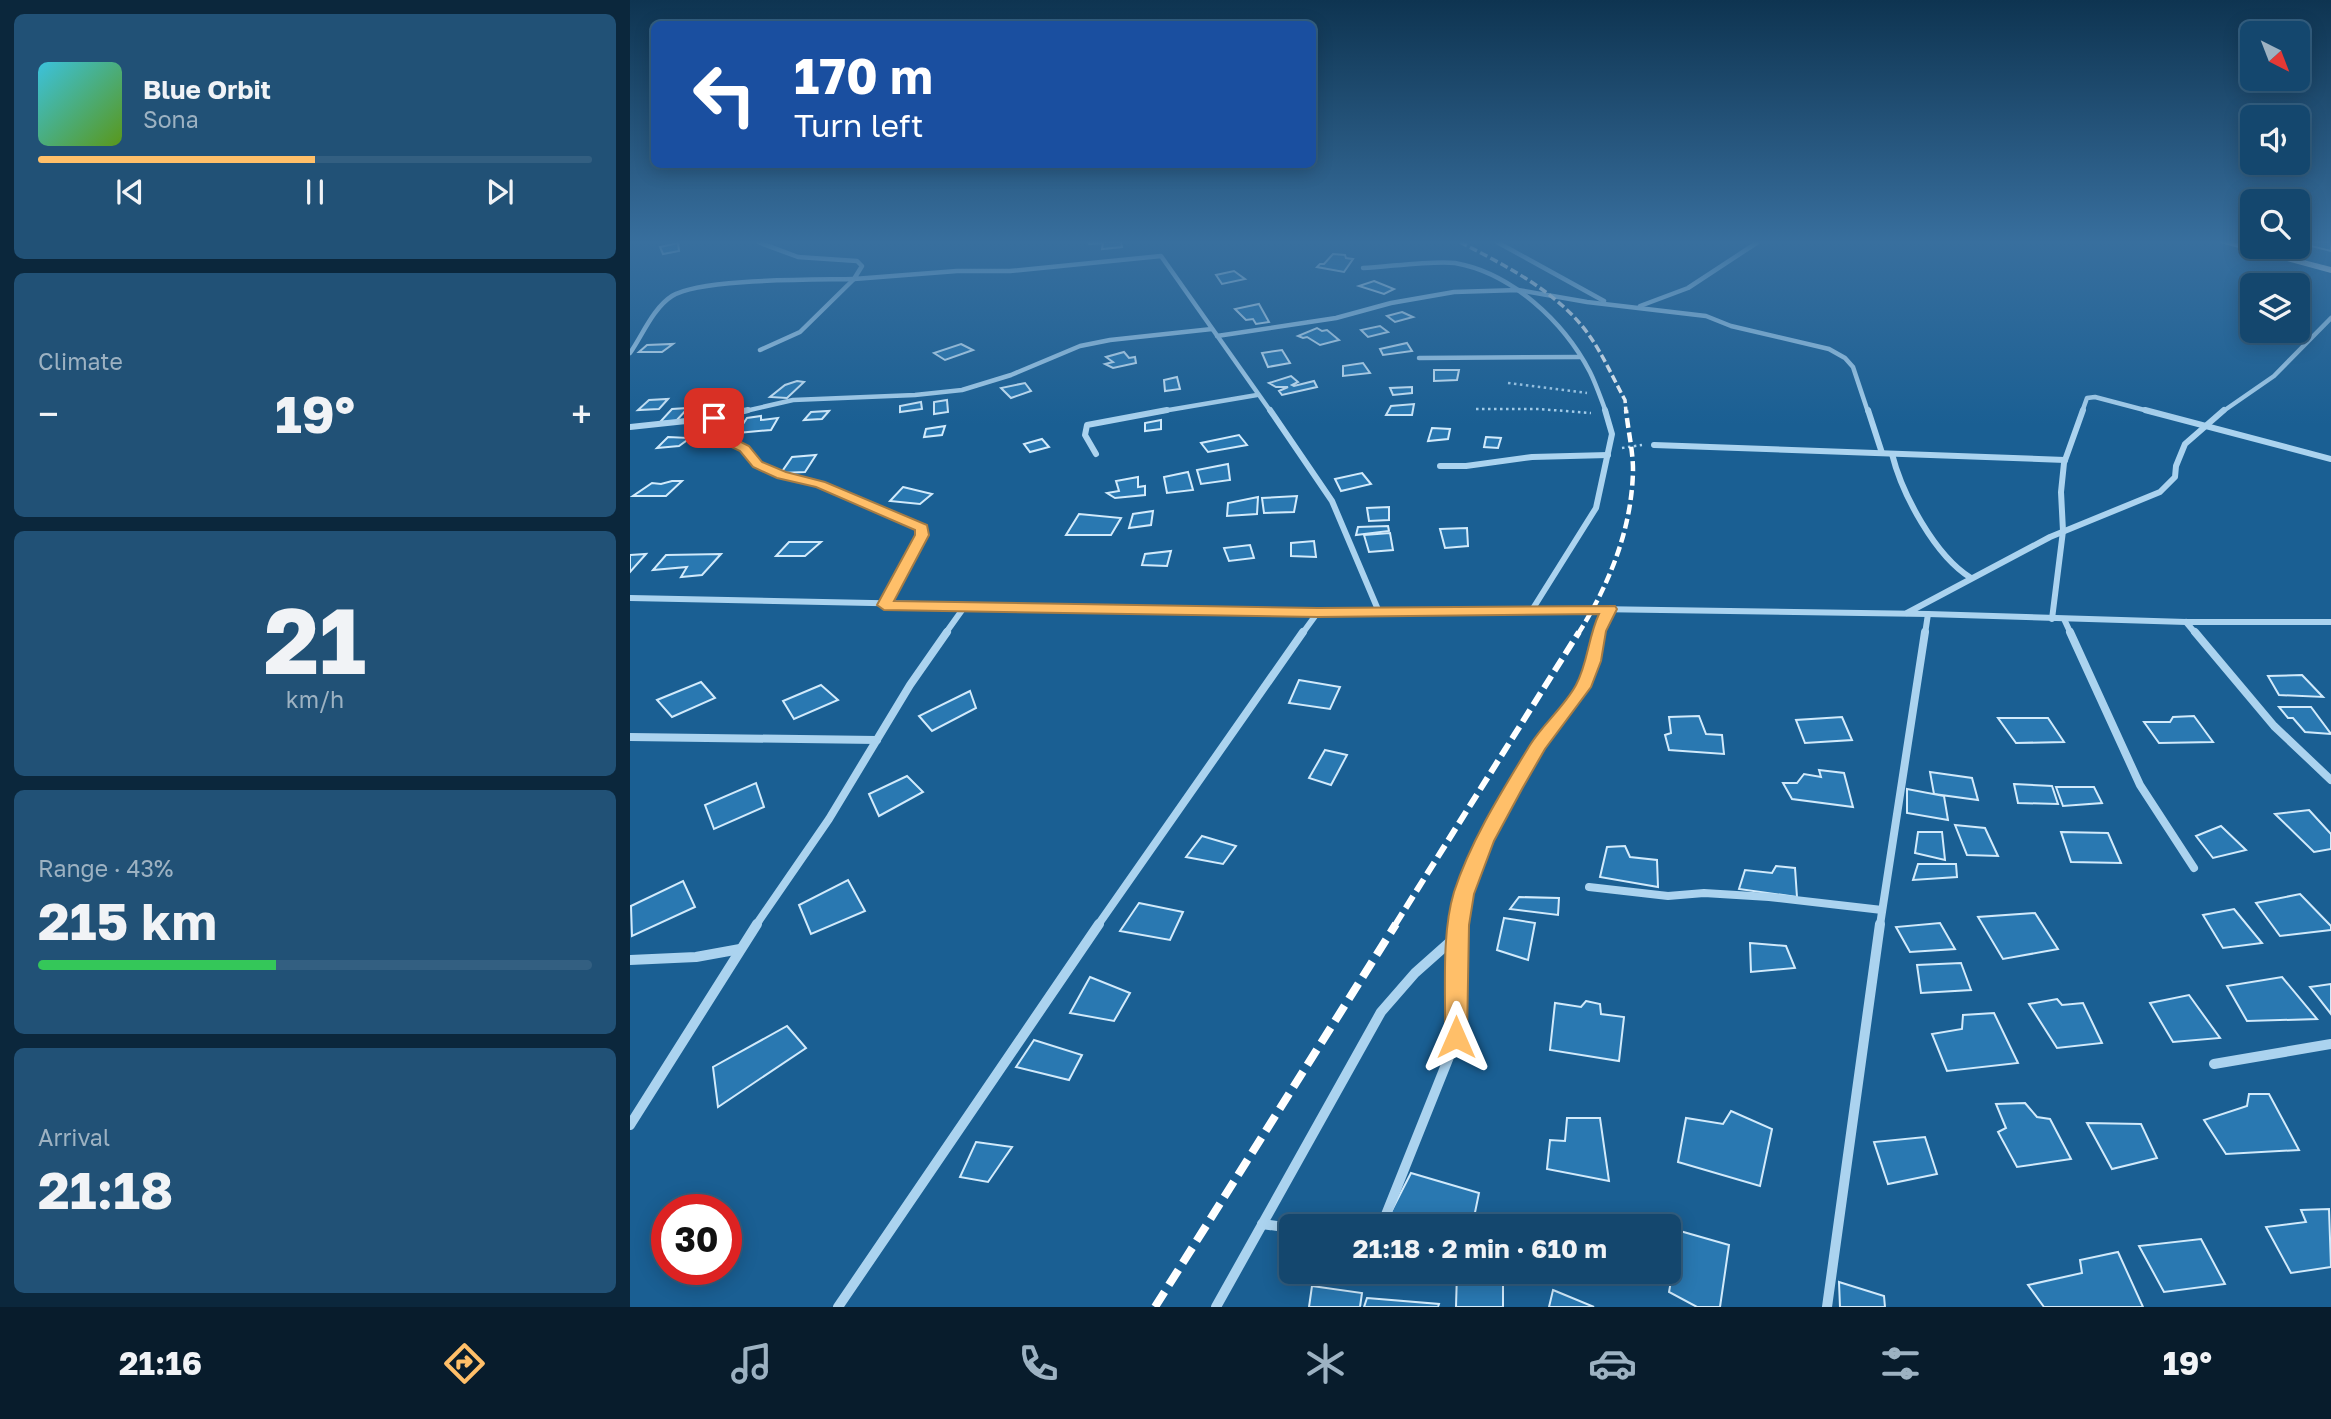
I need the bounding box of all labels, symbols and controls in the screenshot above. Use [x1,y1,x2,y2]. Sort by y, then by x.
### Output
north arrow [2240,21,2310,91]
map controls [2240,21,2310,343]
text: 170 m [794,46,933,105]
icon: left [679,49,770,140]
text: Blue Orbit [143,74,271,105]
text: Sona [143,105,199,133]
button: sound [2240,105,2310,175]
text: Turn left [794,106,923,144]
icon: previous [111,173,149,211]
icon: pause [296,173,334,211]
icon: next [481,173,519,211]
button: search [2240,189,2310,259]
button: layers [2240,273,2310,343]
text: Climate [38,347,123,375]
text: 19° [275,382,355,444]
pin [684,388,744,448]
text: − [38,391,59,436]
text: + [571,391,592,436]
icon: arrive [695,399,733,437]
text: 21 [264,585,366,694]
text: km/h [286,685,344,713]
text: Range · 43% [38,854,173,882]
text: 215 km [38,889,217,951]
position arrow [1419,1000,1493,1074]
text: Arrival [38,1123,110,1151]
text: 21:18 [38,1158,173,1220]
speed limit sign: 30 [651,1194,742,1285]
text: 21:18 · 2 min · 610 m [1353,1233,1607,1264]
icon: directions [440,1339,489,1388]
icon: music [727,1339,776,1388]
icon: phone [1014,1339,1063,1388]
icon: climate [1301,1339,1350,1388]
icon: car [1588,1339,1637,1388]
icon: filters [1876,1339,1925,1388]
text: 21:16 [119,1344,202,1382]
text: 19° [2163,1344,2212,1382]

